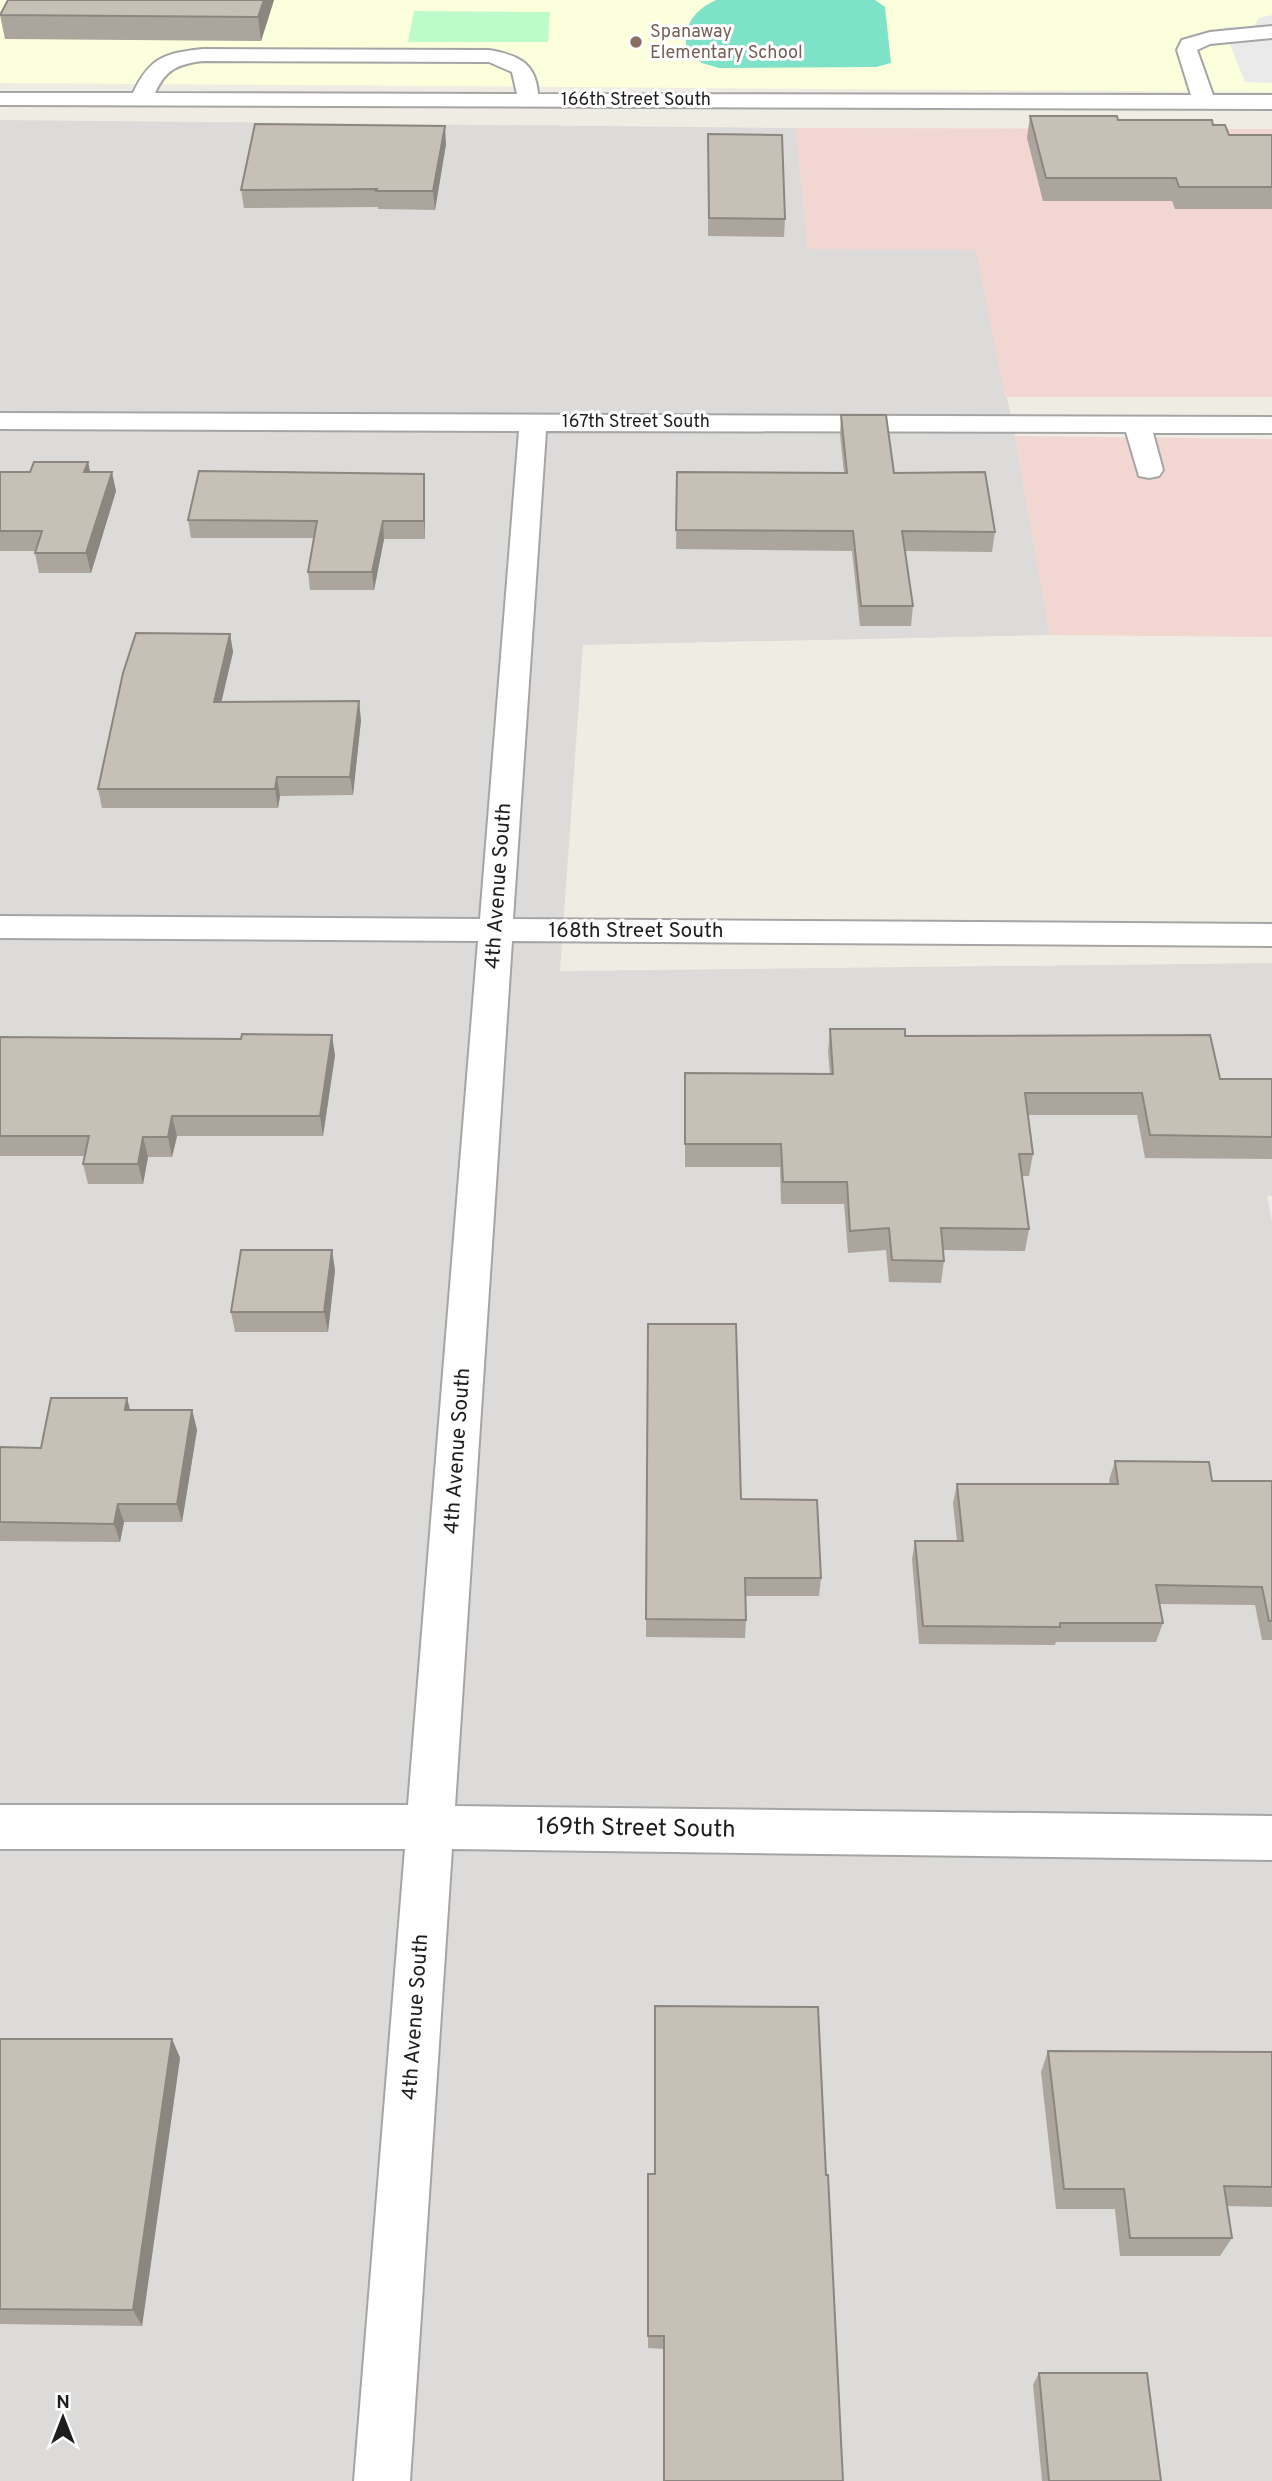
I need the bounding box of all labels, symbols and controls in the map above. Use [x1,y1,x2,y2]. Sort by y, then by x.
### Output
place label: Spanaway Elementary School [650,21,803,65]
marker: Spanaway Elementary School [628,34,644,50]
street label: 166th Street South [561,89,711,112]
street label: 167th Street South [562,411,710,434]
street label: 4th Avenue South [480,802,518,970]
street label: 168th Street South [549,918,723,945]
street label: 4th Avenue South [439,1367,477,1535]
street label: 169th Street South [536,1812,736,1846]
street label: 4th Avenue South [397,1933,435,2101]
north arrow [28,2383,98,2453]
text: N [56,2391,70,2415]

